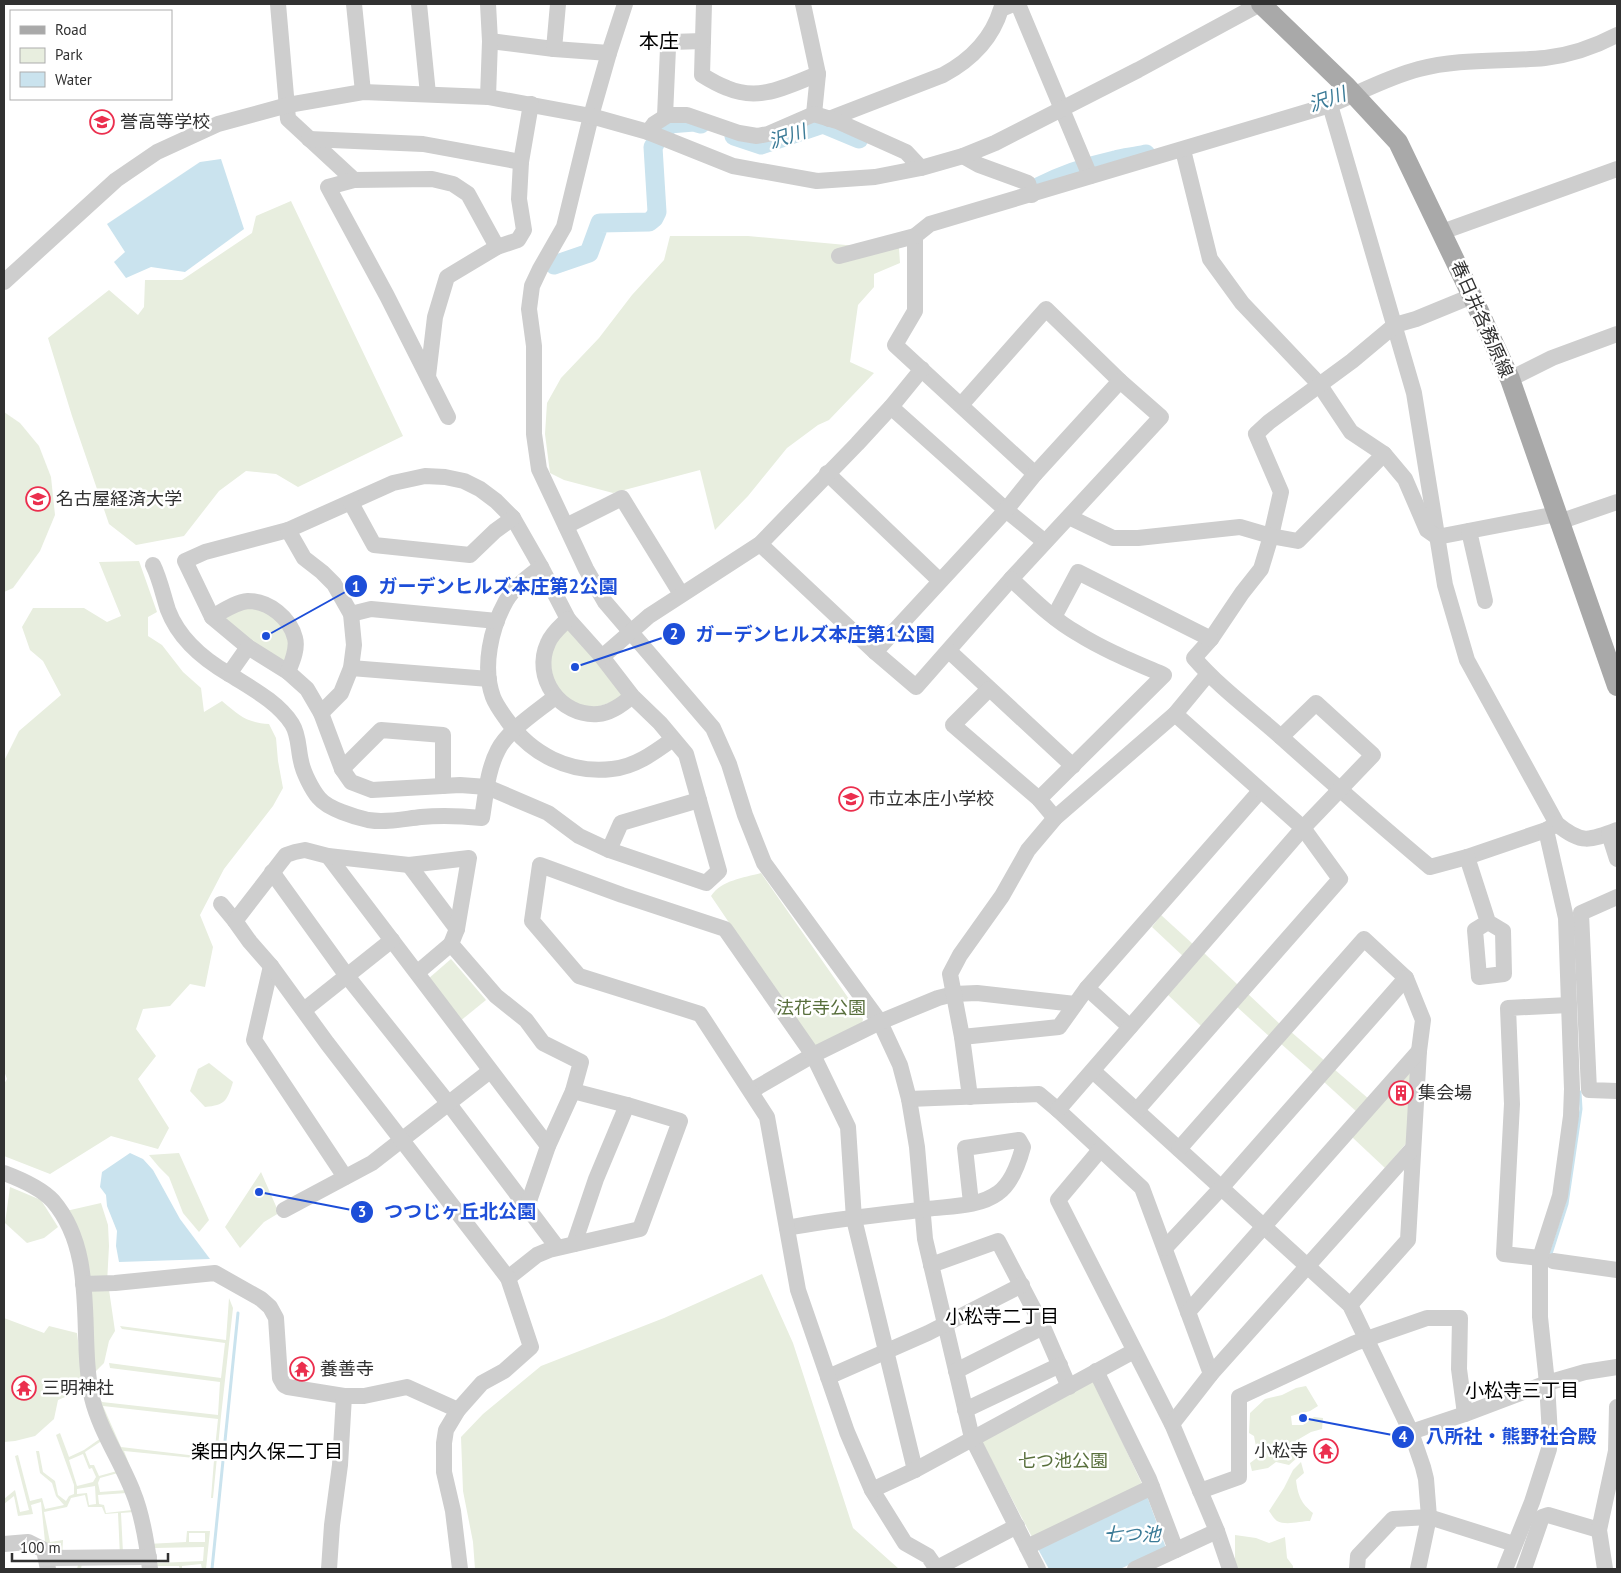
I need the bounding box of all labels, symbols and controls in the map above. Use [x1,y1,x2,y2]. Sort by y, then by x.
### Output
legend [10,10,172,100]
text: Road [55,20,87,39]
district label: 本庄 [639,28,679,54]
text: Park [55,45,83,64]
text: Water [55,70,92,89]
water label: 沢川 [1305,81,1351,117]
school or university icon: 誉高等学校 [89,109,115,135]
place label: 誉高等学校 [120,110,210,133]
water label: 沢川 [765,118,811,153]
street label: 春日井各務原線 [1446,257,1519,381]
school or university icon: 名古屋経済大学 [25,486,51,512]
place label: 名古屋経済大学 [56,487,182,510]
callout: ガーデンヒルズ本庄第2公園 [344,569,628,603]
text: ガーデンヒルズ本庄第2公園 [379,574,617,598]
text: 1 [352,577,360,596]
callout: ガーデンヒルズ本庄第1公園 [661,617,945,651]
text: ガーデンヒルズ本庄第1公園 [696,622,934,646]
text: 2 [670,624,678,643]
school or university icon: 市立本庄小学校 [838,786,864,812]
place label: 市立本庄小学校 [868,787,994,810]
park label: 法花寺公園 [776,996,866,1019]
building icon: 集会場 [1388,1080,1414,1106]
place label: 集会場 [1418,1081,1472,1104]
callout: つつじヶ丘北公園 [349,1195,546,1229]
text: つつじヶ丘北公園 [384,1199,536,1223]
text: 3 [358,1202,366,1221]
district label: 小松寺二丁目 [945,1304,1059,1328]
temple icon: 養善寺 [289,1356,315,1382]
place label: 養善寺 [320,1357,374,1380]
temple icon: 三明神社 [11,1375,37,1401]
place label: 三明神社 [42,1376,114,1399]
district label: 小松寺三丁目 [1465,1378,1579,1402]
callout: 八所社・熊野社合殿 [1391,1420,1607,1454]
text: 八所社・熊野社合殿 [1425,1424,1597,1448]
text: 4 [1399,1427,1408,1446]
temple icon: 小松寺 [1313,1438,1339,1464]
district label: 楽田内久保二丁目 [191,1439,343,1463]
place label: 小松寺 [1254,1439,1308,1462]
park label: 七つ池公園 [1018,1449,1108,1472]
water label: 七つ池 [1103,1522,1162,1546]
scale bar [12,1530,169,1562]
text: 100 m [20,1538,61,1557]

